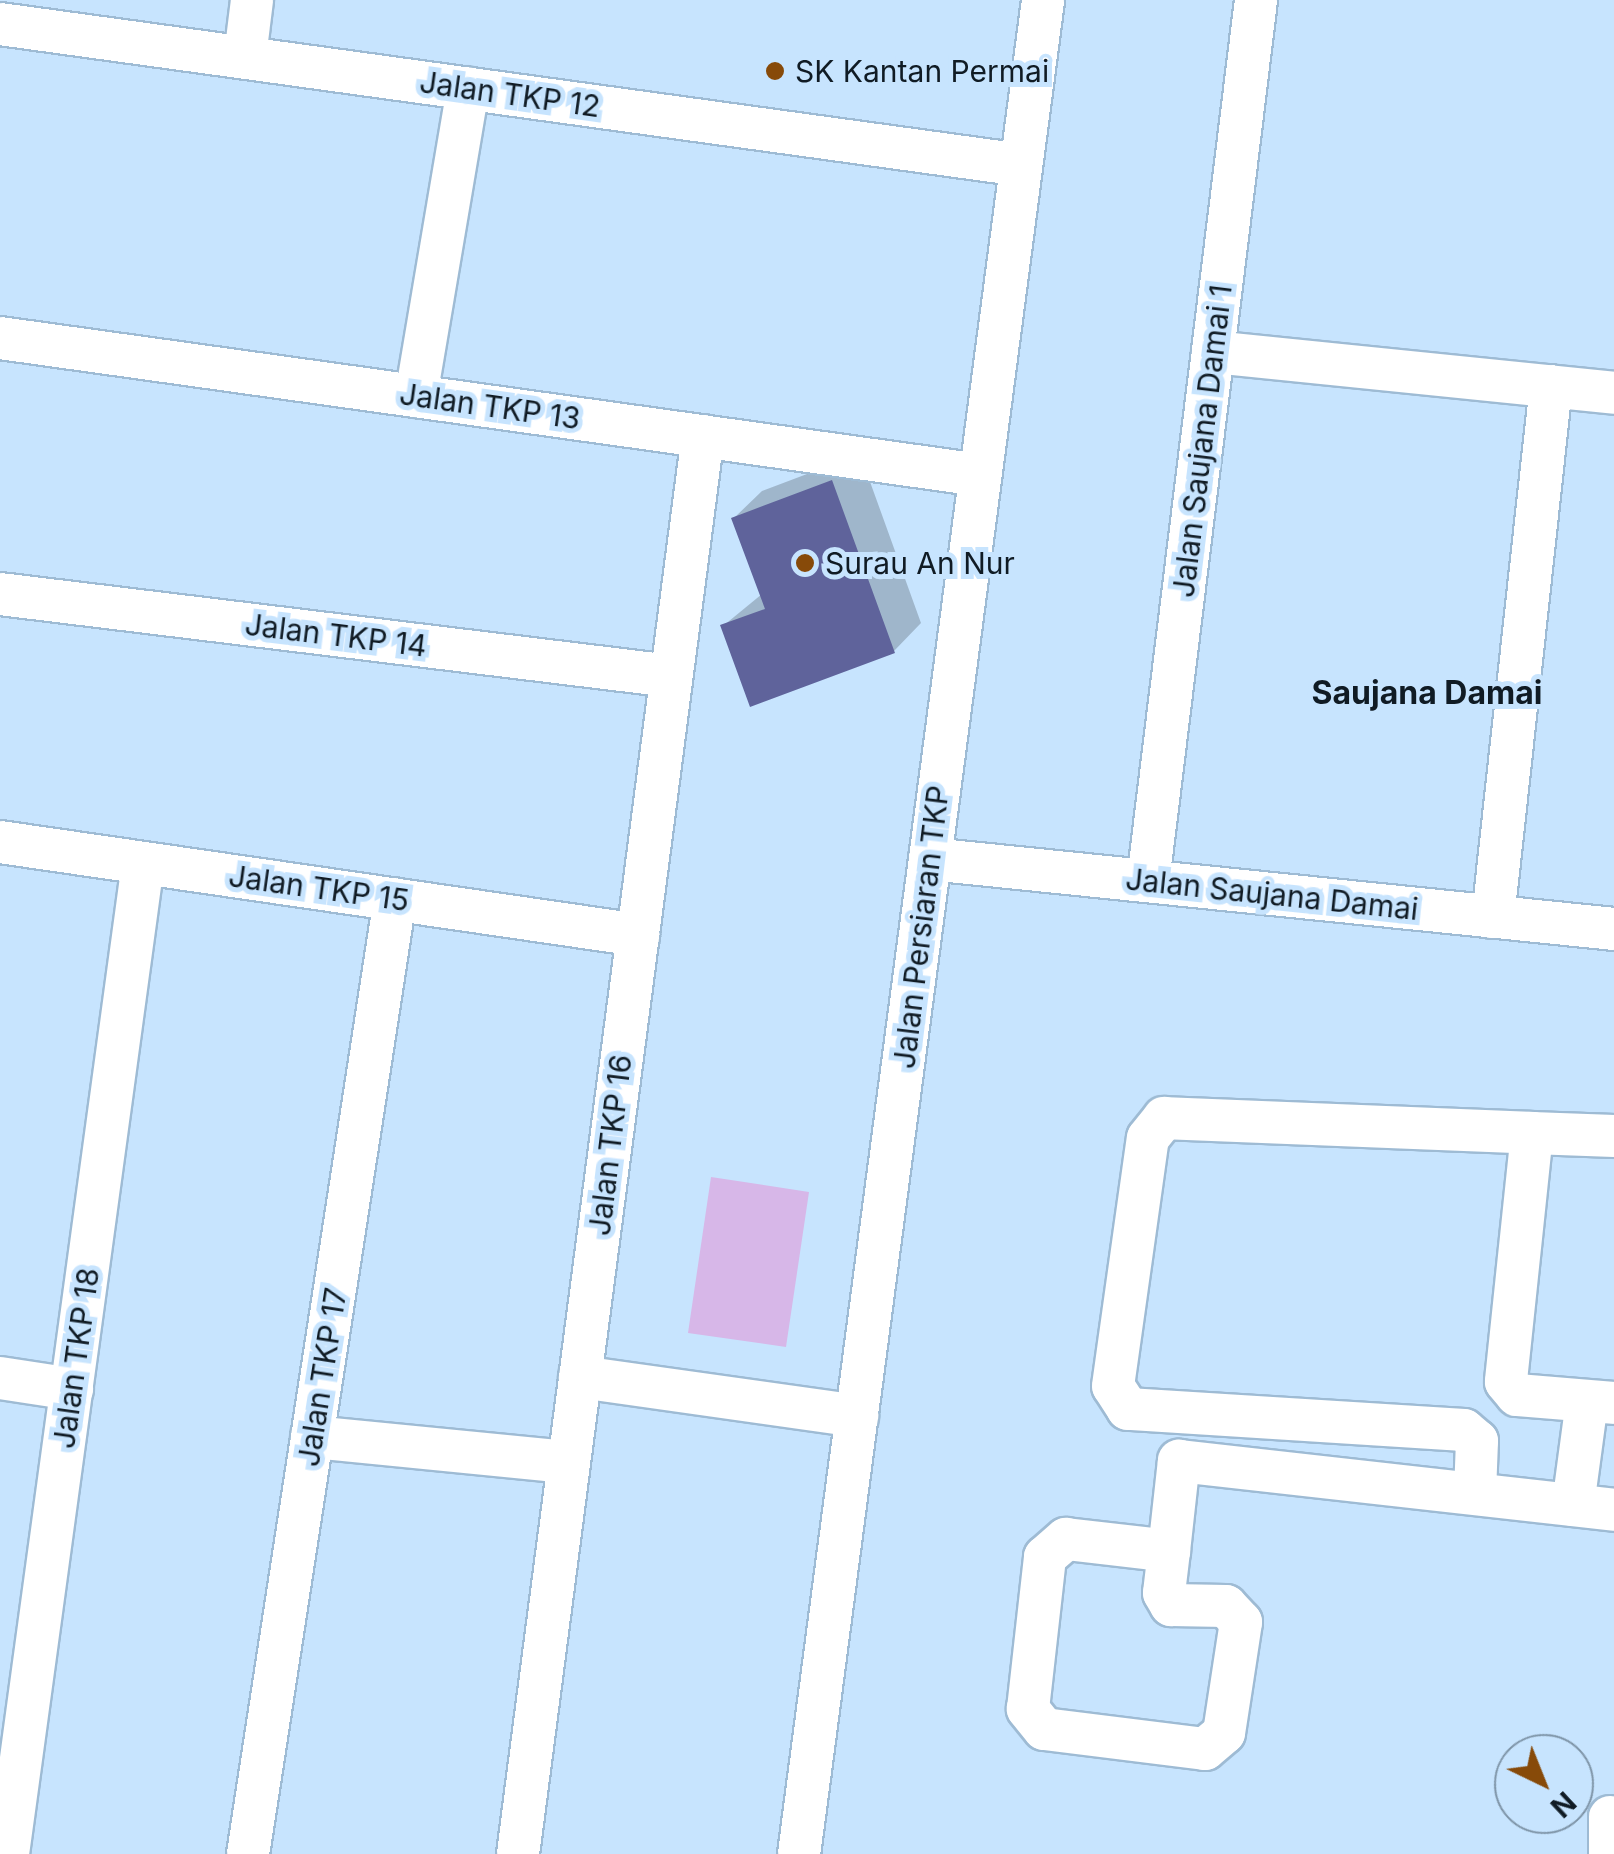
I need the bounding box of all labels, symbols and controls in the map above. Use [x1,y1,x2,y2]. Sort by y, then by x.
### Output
place label: SK Kantan Permai [795,53,1049,89]
marker: SK Kantan Permai [764,60,786,82]
street label: Jalan TKP 12 [417,64,603,124]
street label: Jalan Saujana Damai 1 [1165,283,1239,599]
street label: Jalan TKP 13 [397,376,583,436]
place label: Surau An Nur [825,545,1015,581]
marker: Surau An Nur [794,552,816,574]
street label: Jalan TKP 14 [243,606,429,664]
district label: Saujana Damai [1312,674,1542,712]
street label: Jalan Persiaran TKP [886,783,956,1071]
street label: Jalan TKP 15 [226,858,412,918]
street label: Jalan Saujana Damai [1124,861,1420,927]
street label: Jalan TKP 16 [581,1052,639,1238]
street label: Jalan TKP 18 [46,1265,106,1451]
street label: Jalan TKP 17 [290,1285,354,1469]
north arrow [1494,1734,1594,1834]
text: N [1544,1785,1582,1824]

